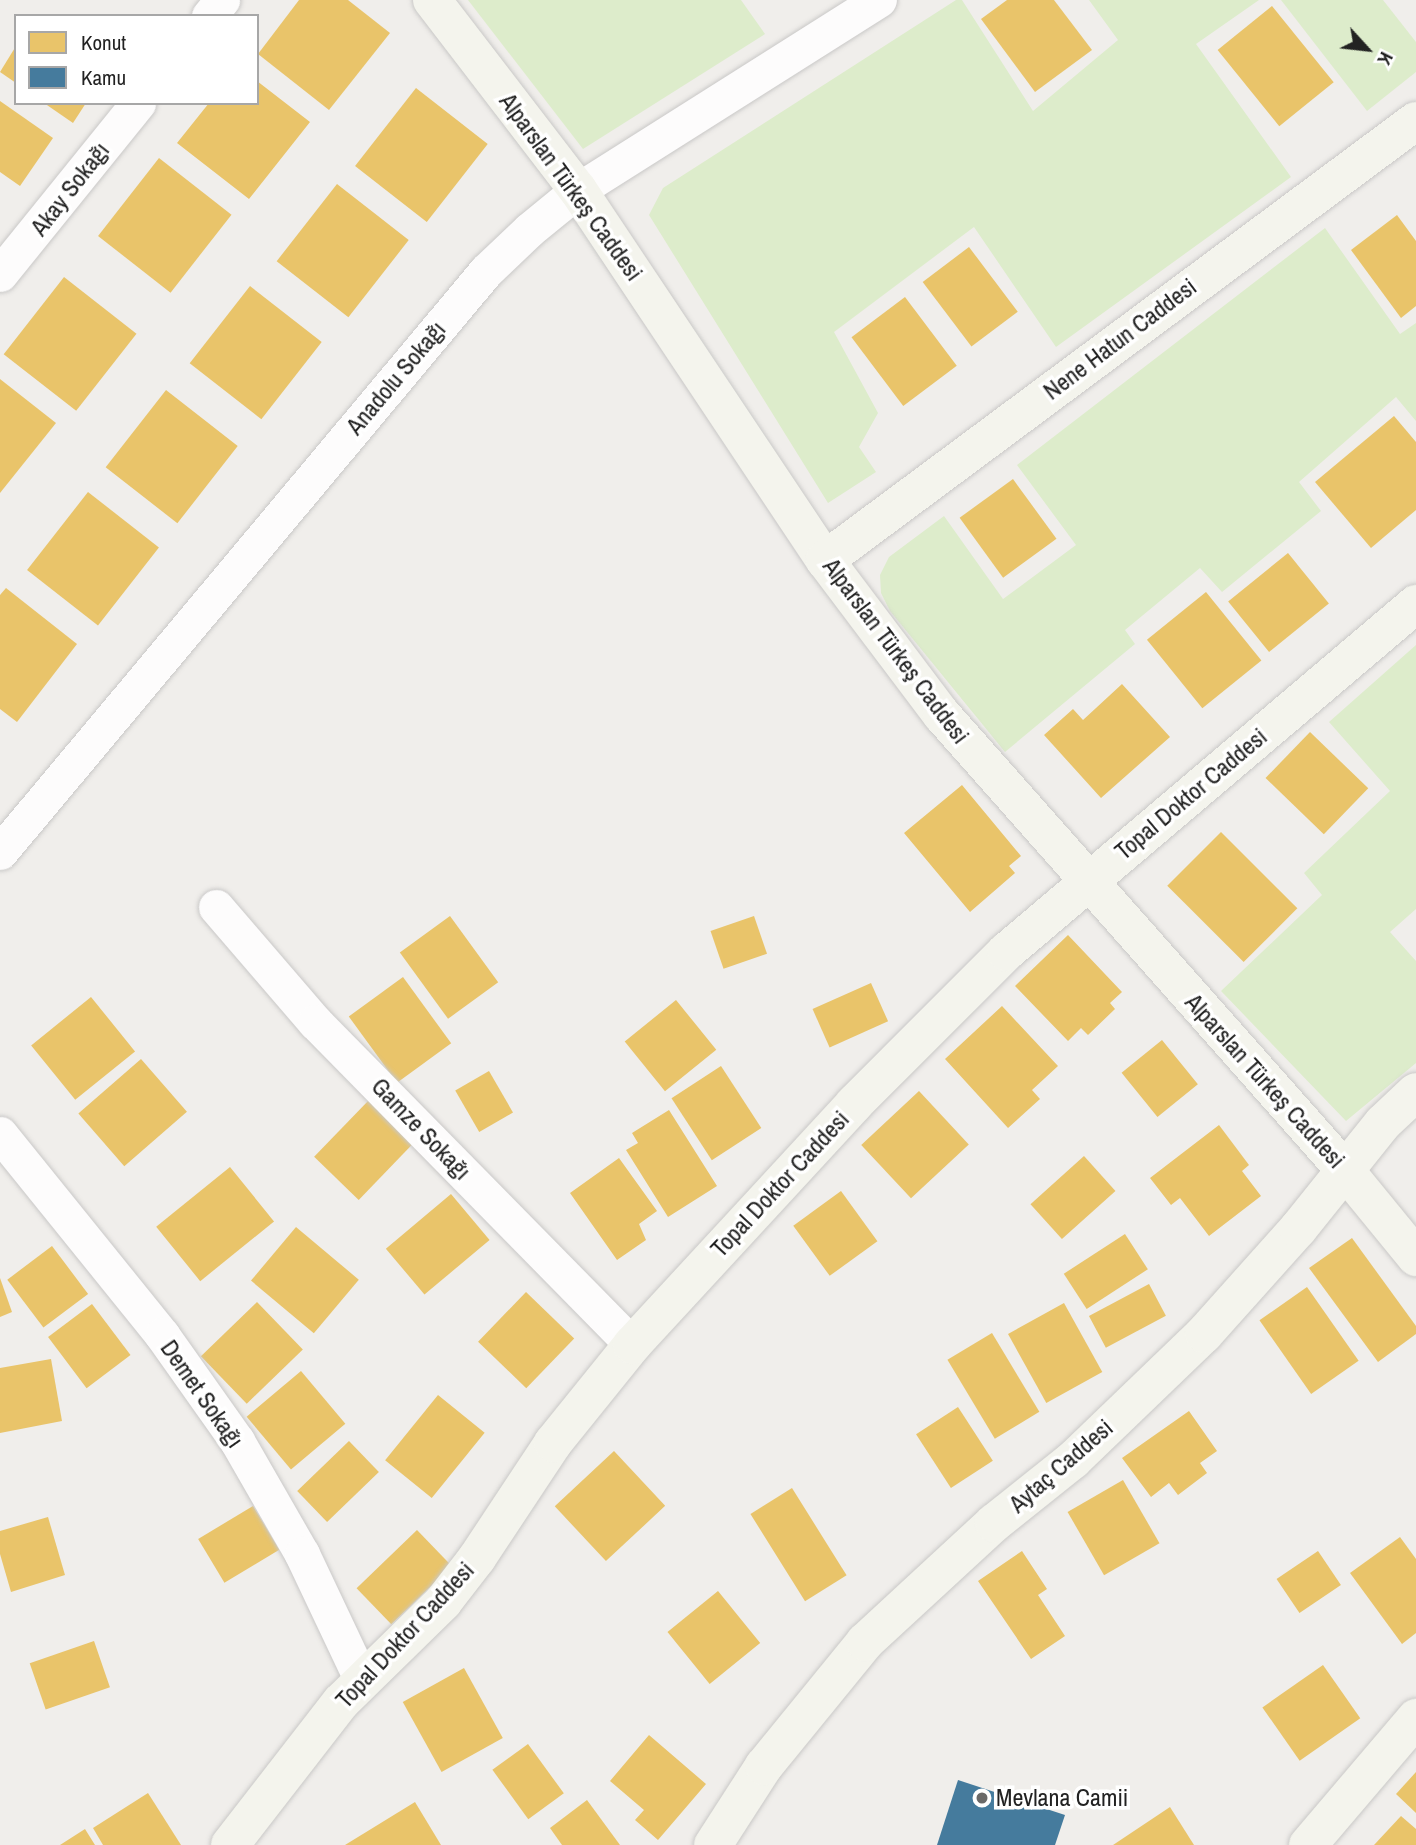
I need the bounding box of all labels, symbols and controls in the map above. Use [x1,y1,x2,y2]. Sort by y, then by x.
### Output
legend [14,14,259,105]
north arrow [1332,14,1402,84]
text: Konut [81,28,126,57]
text: K [1372,48,1400,69]
text: Kamu [81,63,126,92]
street label: Alparslan Türkeş Caddesi [493,88,649,286]
street label: Akay Sokağı [25,137,115,241]
street label: Nene Hatun Caddesi [1038,272,1202,406]
street label: Anadolu Sokağı [340,316,452,440]
street label: Alparslan Türkeş Caddesi [817,553,975,749]
street label: Topal Doktor Caddesi [1109,722,1273,866]
street label: Alparslan Türkeş Caddesi [1179,988,1351,1174]
street label: Gamze Sokağı [365,1072,477,1186]
street label: Topal Doktor Caddesi [705,1105,855,1263]
street label: Demet Sokağı [154,1335,250,1453]
street label: Aytaç Caddesi [1003,1413,1119,1519]
street label: Topal Doktor Caddesi [330,1556,480,1714]
place label: Mevlana Camii [996,1784,1128,1812]
marker: Mevlana Camii [974,1790,990,1806]

